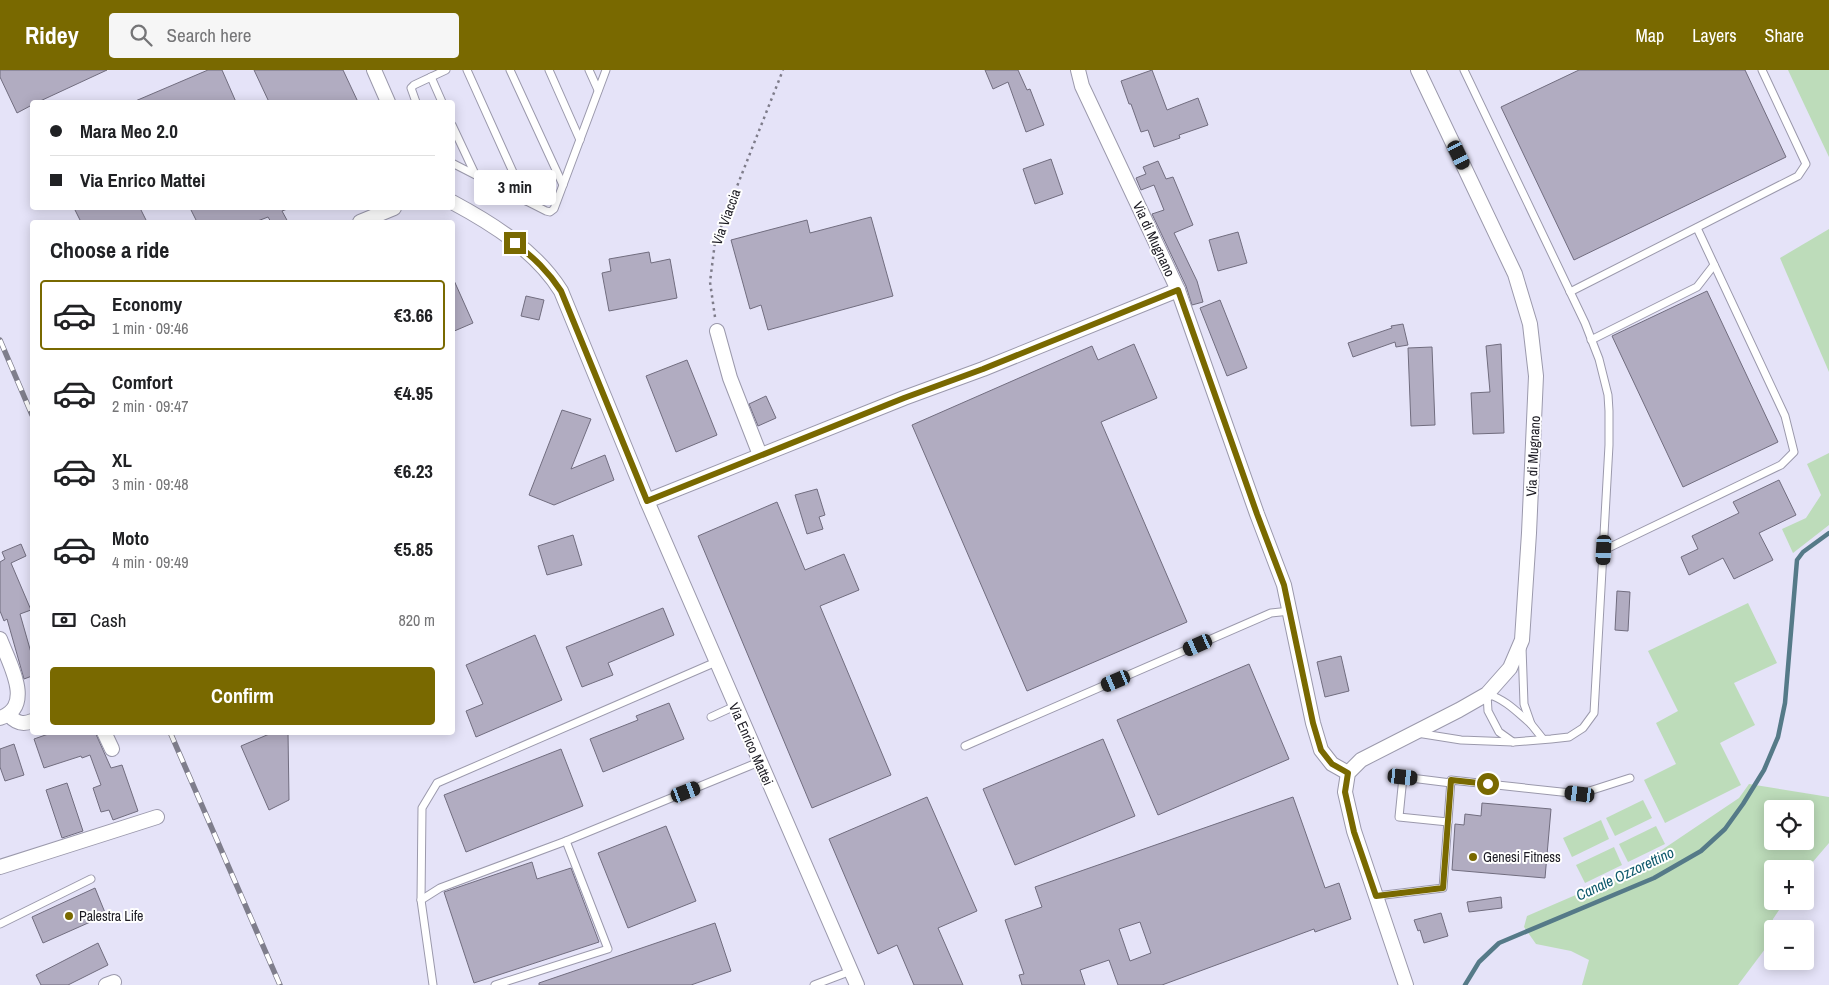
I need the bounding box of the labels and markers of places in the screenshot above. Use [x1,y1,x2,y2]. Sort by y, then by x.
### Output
place label: Genesi Fitness [1483,848,1561,866]
marker: Genesi Fitness [1467,851,1479,863]
place label: Palestra Life [79,907,143,925]
marker: Palestra Life [63,910,75,922]

